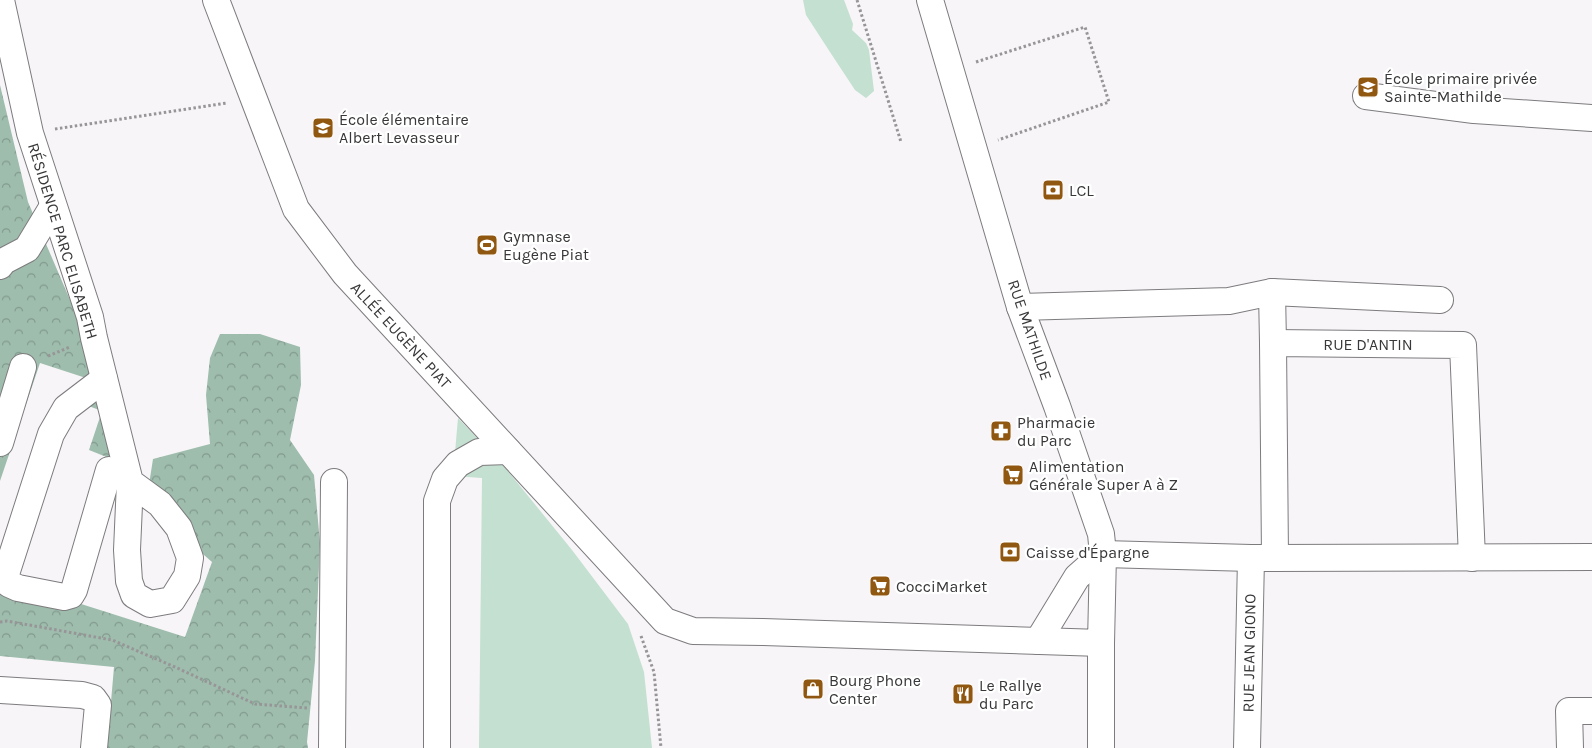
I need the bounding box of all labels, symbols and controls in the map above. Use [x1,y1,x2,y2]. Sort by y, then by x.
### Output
place label: École primaire privée Sainte-Mathilde [1384,69,1537,106]
school or university icon: École primaire privée Sainte-Mathilde [1356,75,1380,99]
place label: École élémentaire Albert Levasseur [339,110,469,147]
school or university icon: École élémentaire Albert Levasseur [311,116,335,140]
street label: RÉSIDENCE PARC ELISABETH [24,141,102,341]
bank icon: LCL [1041,178,1065,202]
place label: LCL [1069,181,1094,200]
place label: Gymnase Eugène Piat [503,227,589,264]
sports icon: Gymnase Eugène Piat [475,233,499,257]
street label: RUE MATHILDE [1004,277,1056,383]
street label: ALLÉE EUGÈNE PIAT [347,278,455,392]
street label: RUE D'ANTIN [1323,335,1413,354]
place label: Pharmacie du Parc [1017,413,1095,450]
pharmacy icon: Pharmacie du Parc [989,419,1013,443]
place label: Alimentation Générale Super A à Z [1029,457,1178,494]
supermarket icon: Alimentation Générale Super A à Z [1001,463,1025,487]
bank icon: Caisse d'Épargne [998,540,1022,564]
place label: Caisse d'Épargne [1026,543,1149,562]
supermarket icon: CocciMarket [868,574,892,598]
place label: CocciMarket [896,577,987,596]
street label: RUE JEAN GIONO [1238,593,1260,713]
place label: Bourg Phone Center [829,671,921,708]
place label: Le Rallye du Parc [979,676,1042,713]
shop icon: Bourg Phone Center [801,677,825,701]
restaurant icon: Le Rallye du Parc [951,682,975,706]

